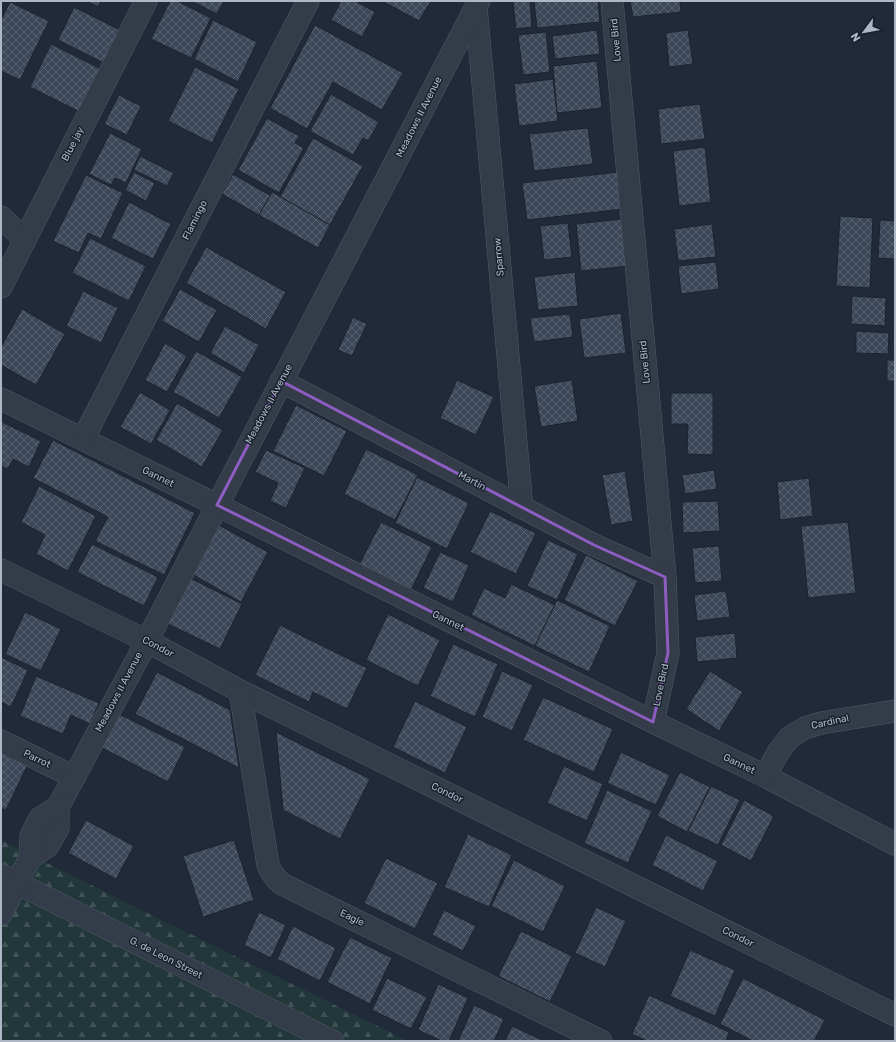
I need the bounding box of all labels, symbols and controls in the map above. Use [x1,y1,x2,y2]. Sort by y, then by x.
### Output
north arrow [844,12,884,52]
street label: Love Bird [608,18,624,62]
text: N [848,30,864,44]
street label: Meadows II Avenue [394,74,445,159]
street label: Blue jay [59,125,87,163]
street label: Flamingo [180,198,210,242]
street label: Sparrow [491,237,507,277]
street label: Love Bird [637,340,653,384]
street label: Meadows II Avenue [243,362,295,446]
street label: Gannet [140,464,176,490]
street label: Martin [456,469,488,493]
street label: Gannet [430,608,466,634]
street label: Condor [140,634,176,660]
street label: Meadows II Avenue [93,650,145,734]
street label: Love Bird [651,663,671,707]
street label: Cardinal [810,712,850,732]
street label: Parrot [21,747,53,771]
street label: Gannet [721,751,757,777]
street label: Condor [429,780,465,806]
street label: Eagle [338,907,366,929]
street label: Condor [720,924,756,950]
street label: G. de Leon Street [128,935,204,982]

